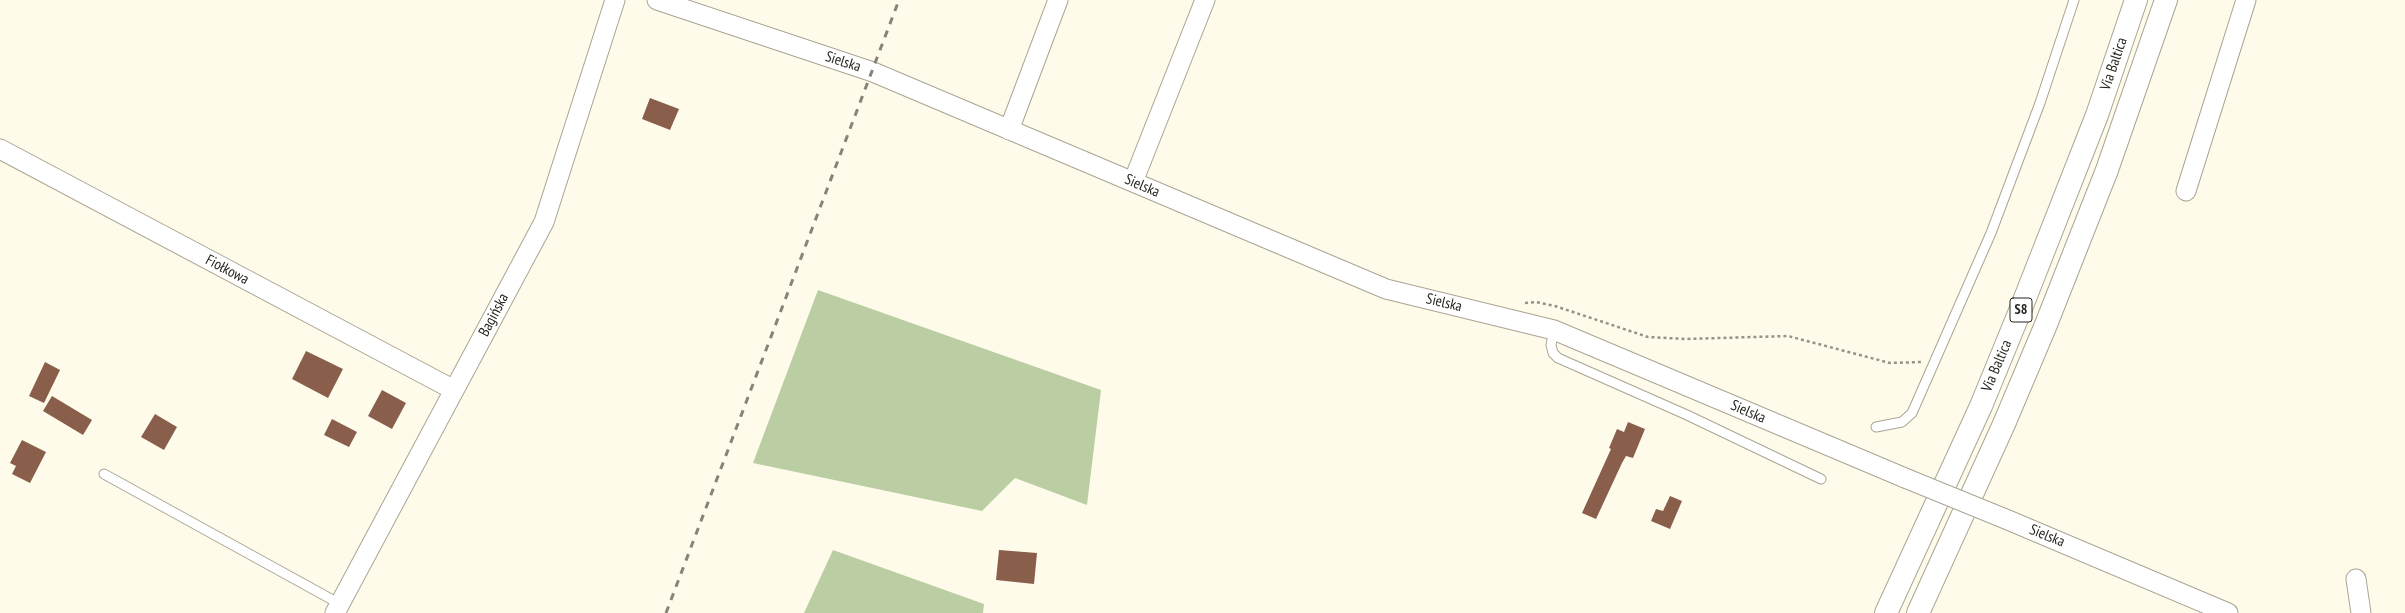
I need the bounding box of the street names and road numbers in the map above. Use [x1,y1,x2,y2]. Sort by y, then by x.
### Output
street label: Via Baltica [2097,35,2131,93]
street label: Sielska [823,48,863,76]
street label: Sielska [1122,171,1162,201]
street label: Fiołkowa [202,251,252,289]
street label: Bagińska [475,290,513,340]
street label: Sielska [1424,290,1464,316]
road number: S8 [2010,298,2032,322]
street label: Via Baltica [1978,337,2016,395]
street label: Sielska [1728,397,1768,427]
street label: Sielska [2027,521,2067,551]

